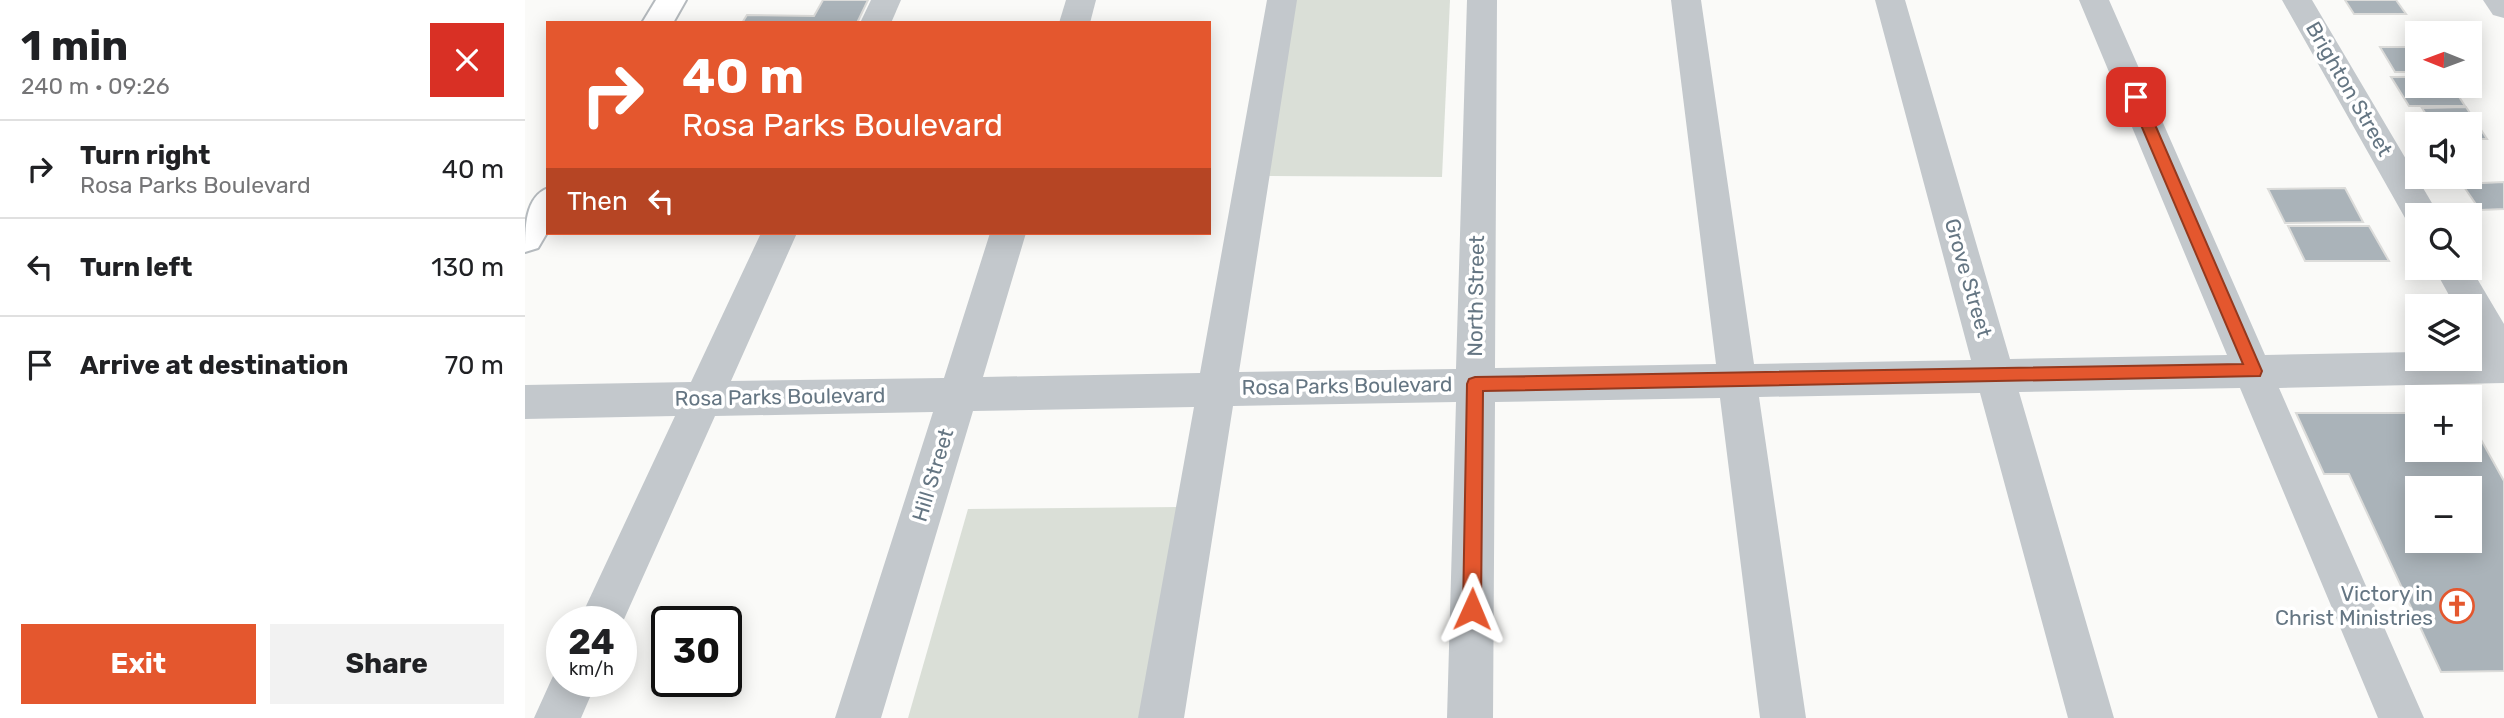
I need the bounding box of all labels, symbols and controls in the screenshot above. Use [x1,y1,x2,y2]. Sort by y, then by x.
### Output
street label: Brighton Street [2301,17,2398,160]
text: 1 min [21,21,128,71]
north arrow [2405,21,2481,98]
map controls [2405,21,2482,553]
button: close [430,23,504,97]
text: 40 m [682,47,804,105]
icon: right [567,49,658,140]
pin [2106,67,2166,127]
text: 240 m · 09:26 [21,72,170,100]
icon: arrive [2117,78,2155,116]
text: Rosa Parks Boulevard [682,106,1003,144]
button: sound [2405,112,2482,189]
text: Turn right [80,140,210,171]
icon: right [21,150,59,188]
text: 40 m [442,154,504,185]
text: Rosa Parks Boulevard [80,171,311,199]
icon: left [642,182,680,220]
text: Then [567,186,628,217]
button: search [2405,203,2482,280]
street label: Grove Street [1940,215,1997,340]
street label: North Street [1462,235,1489,357]
icon: left [21,248,59,286]
text: Turn left [80,252,192,283]
text: 130 m [431,252,504,283]
button: layers [2405,294,2482,371]
icon: arrive [21,346,59,384]
text: Arrive at destination [80,350,348,381]
text: 70 m [445,350,504,381]
street label: Rosa Parks Boulevard [1241,371,1453,400]
street label: Rosa Parks Boulevard [674,382,886,411]
button: + [2405,385,2482,462]
street label: Hill Street [907,425,959,524]
button: − [2405,476,2482,553]
position arrow [1435,572,1509,646]
place label: Victory in Christ Ministries [2275,581,2433,630]
church icon: Victory in Christ Ministries [2438,587,2476,625]
speed limit sign: 30 [651,606,742,697]
text: 24 [568,621,615,663]
button: Exit [21,624,256,704]
button: Share [270,624,504,704]
text: km/h [569,658,614,680]

